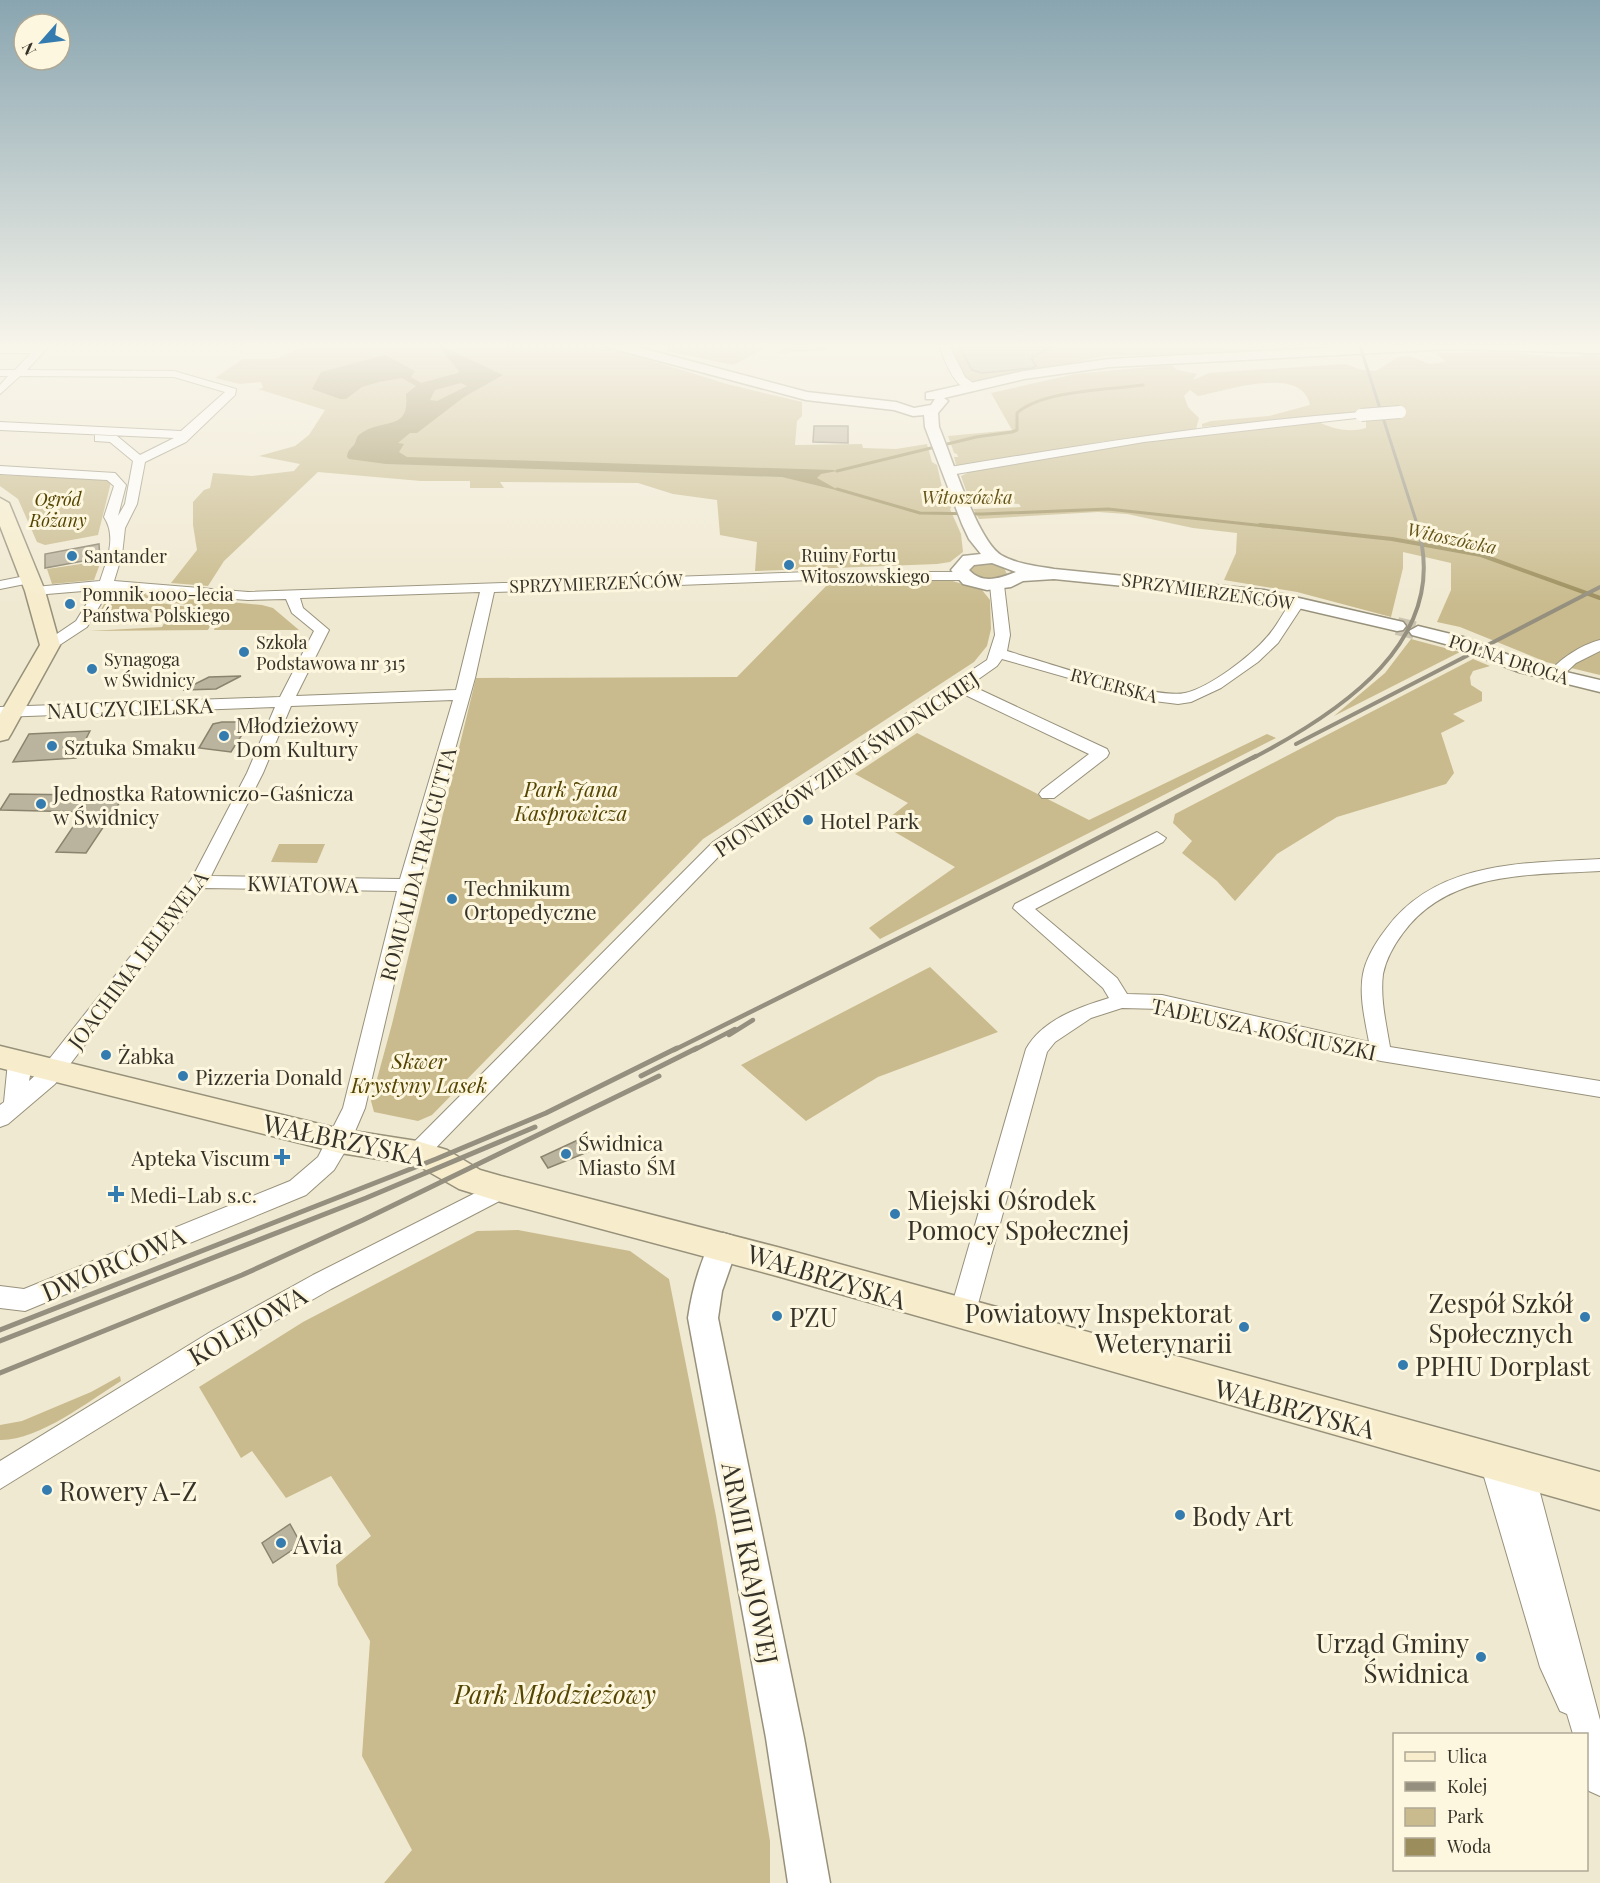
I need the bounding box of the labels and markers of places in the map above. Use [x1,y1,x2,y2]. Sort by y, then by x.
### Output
place label: Ruiny Fortu Witoszowskiego [800,543,930,588]
place label: Santander [84,544,167,568]
marker: Santander [65,549,79,563]
marker: Ruiny Fortu Witoszowskiego [782,558,796,572]
place label: Pomnik 1000-lecia Państwa Polskiego [82,582,234,627]
marker: Pomnik 1000-lecia Państwa Polskiego [63,597,77,611]
place label: Szkoła Podstawowa nr 315 [256,630,405,675]
marker: Szkoła Podstawowa nr 315 [237,645,251,659]
place label: Synagoga w Świdnicy [104,647,195,692]
marker: Synagoga w Świdnicy [85,662,99,676]
place label: Młodzieżowy Dom Kultury [236,710,359,762]
marker: Młodzieżowy Dom Kultury [217,729,231,743]
place label: Sztuka Smaku [64,732,196,760]
marker: Sztuka Smaku [45,739,59,753]
place label: Jednostka Ratowniczo-Gaśnicza w Świdnicy [52,778,354,830]
marker: Jednostka Ratowniczo-Gaśnicza w Świdnicy [34,797,48,811]
place label: Hotel Park [820,806,920,834]
marker: Hotel Park [801,813,815,827]
place label: Technikum Ortopedyczne [464,873,597,925]
marker: Technikum Ortopedyczne [445,892,459,906]
place label: Żabka [118,1041,175,1069]
marker: Żabka [99,1048,113,1062]
place label: Pizzeria Donald [195,1062,343,1090]
marker: Pizzeria Donald [176,1069,190,1083]
place label: Świdnica Miasto ŚM [578,1128,676,1180]
place label: Apteka Viscum [130,1143,270,1171]
marker: Świdnica Miasto ŚM [559,1147,573,1161]
marker: Apteka Viscum [275,1150,289,1164]
place label: Medi-Lab s.c. [130,1180,257,1208]
place label: Miejski Ośrodek Pomocy Społecznej [907,1182,1129,1247]
marker: Medi-Lab s.c. [107,1185,125,1203]
marker: Miejski Ośrodek Pomocy Społecznej [888,1207,902,1221]
place label: Zespół Szkół Społecznych [1428,1285,1574,1350]
place label: Powiatowy Inspektorat Weterynarii [965,1295,1233,1360]
place label: PZU [789,1299,838,1334]
marker: PZU [770,1309,784,1323]
marker: Zespół Szkół Społecznych [1578,1310,1592,1324]
marker: Powiatowy Inspektorat Weterynarii [1237,1320,1251,1334]
place label: PPHU Dorplast [1415,1348,1591,1383]
marker: PPHU Dorplast [1396,1358,1410,1372]
place label: Rowery A-Z [59,1473,197,1508]
marker: Rowery A-Z [40,1483,54,1497]
place label: Body Art [1192,1498,1294,1533]
marker: Body Art [1173,1508,1187,1522]
place label: Avia [292,1526,343,1561]
marker: Avia [274,1536,288,1550]
place label: Urząd Gminy Świdnica [1316,1625,1469,1690]
marker: Urząd Gminy Świdnica [1474,1650,1488,1664]

